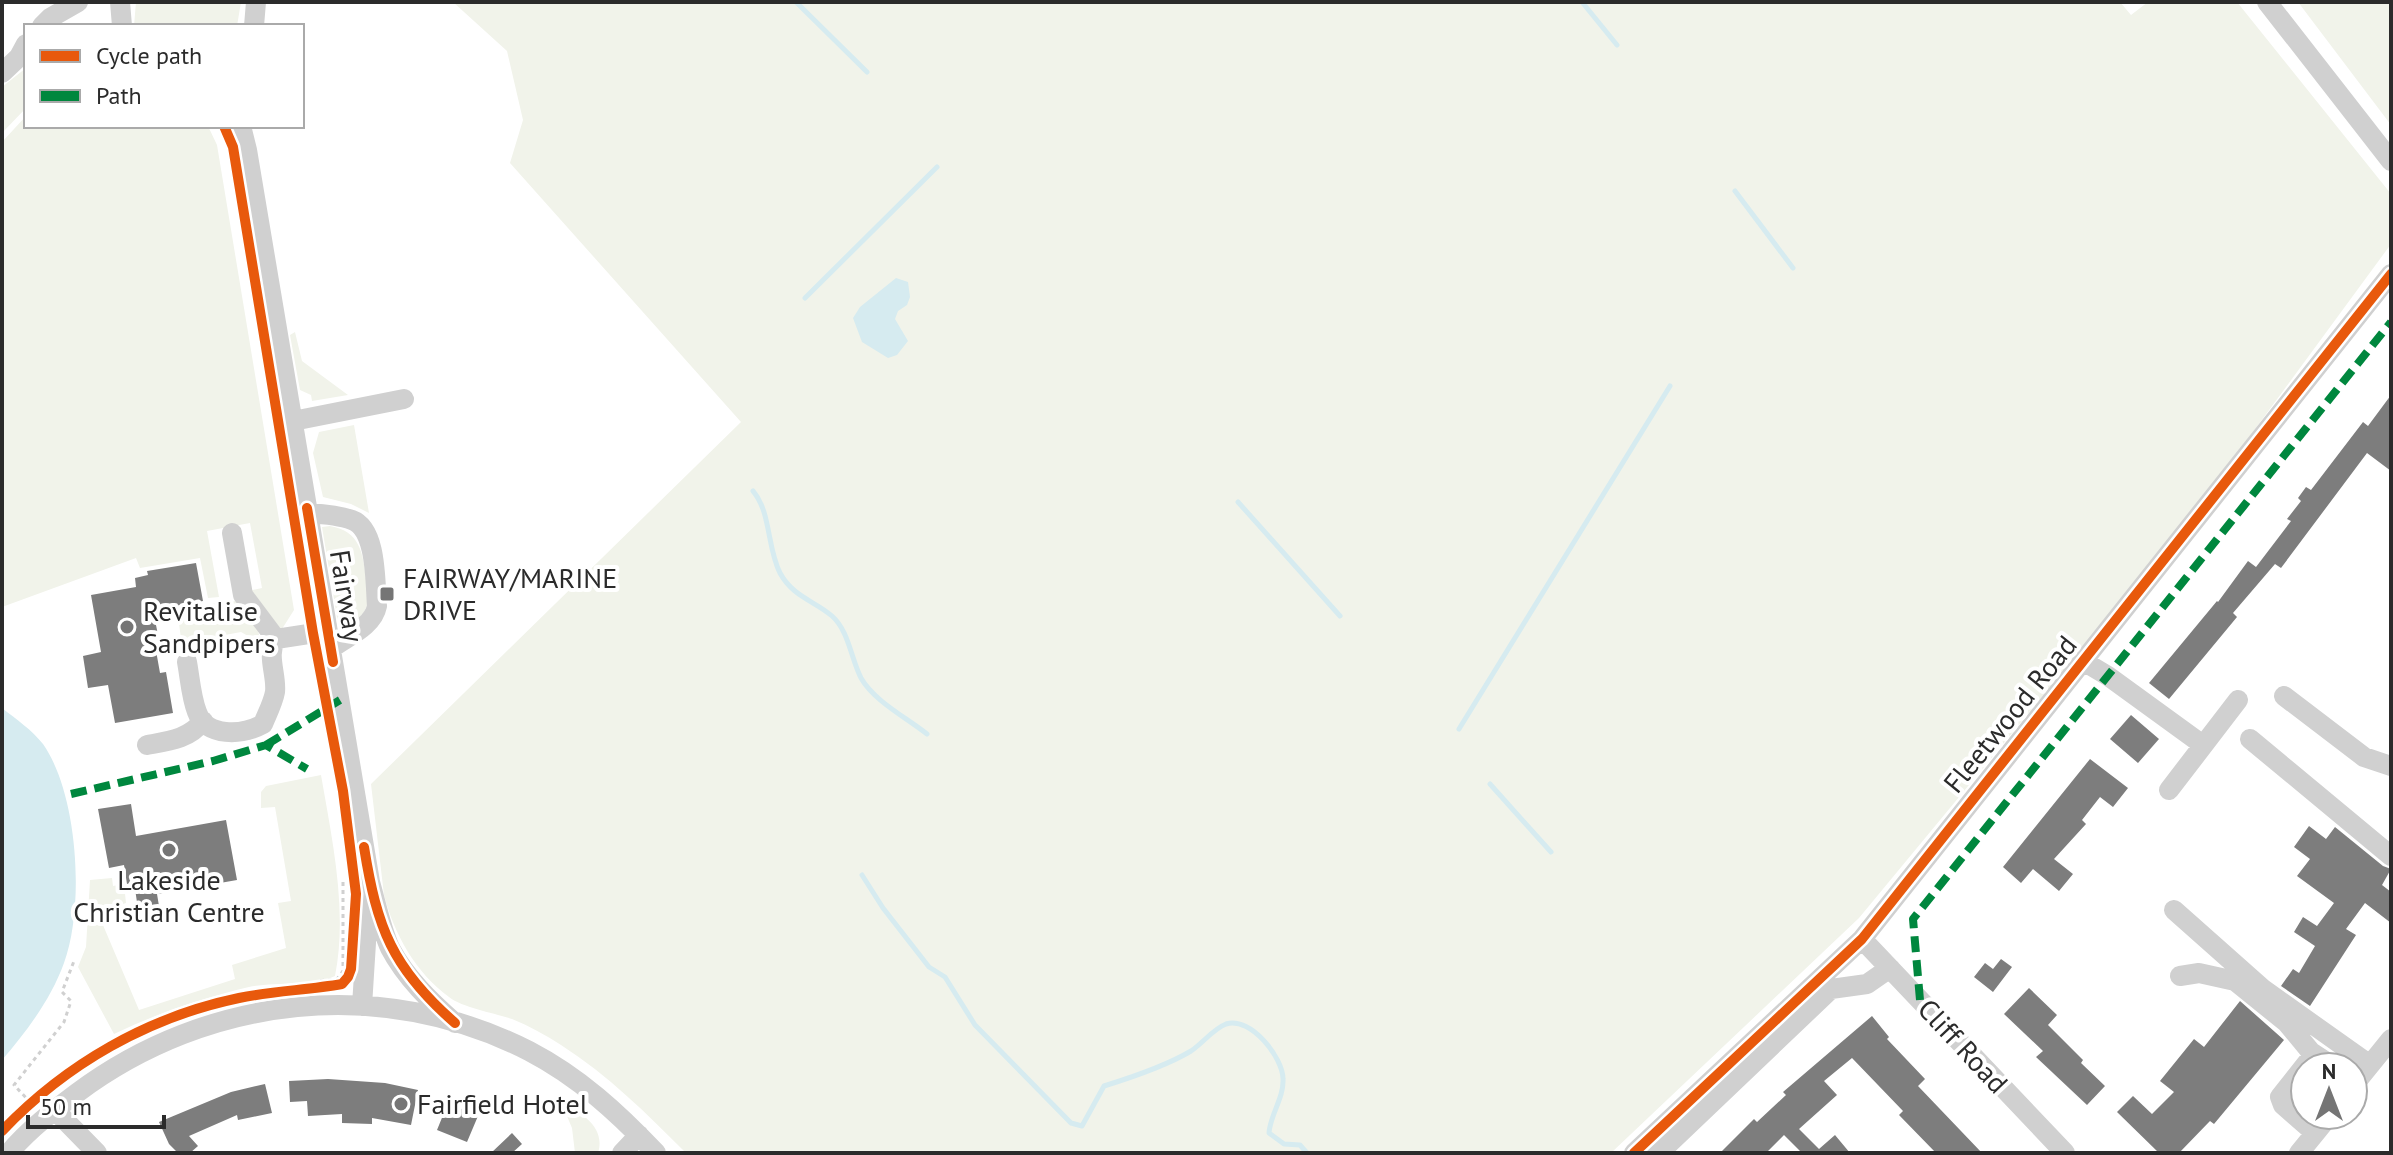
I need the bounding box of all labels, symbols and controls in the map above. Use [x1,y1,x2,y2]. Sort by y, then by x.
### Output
legend [24,24,304,128]
text: Cycle path [96,40,202,71]
text: Path [96,80,142,111]
street label: Fairway [322,547,373,645]
place label: FAIRWAY/MARINE DRIVE [403,559,617,628]
marker: FAIRWAY/MARINE DRIVE [378,585,396,603]
place label: Revitalise Sandpipers [143,592,275,661]
marker: Revitalise Sandpipers [118,618,136,636]
street label: Fleetwood Road [1935,627,2085,800]
marker: Lakeside Christian Centre [160,841,178,859]
place label: Lakeside Christian Centre [73,861,265,930]
street label: Cliff Road [1910,991,2017,1101]
north arrow [2289,1051,2369,1131]
text: N [2322,1057,2336,1085]
scale bar [28,1079,164,1129]
place label: Fairfield Hotel [417,1085,588,1122]
text: 50 m [40,1091,92,1122]
marker: Fairfield Hotel [392,1095,410,1113]

